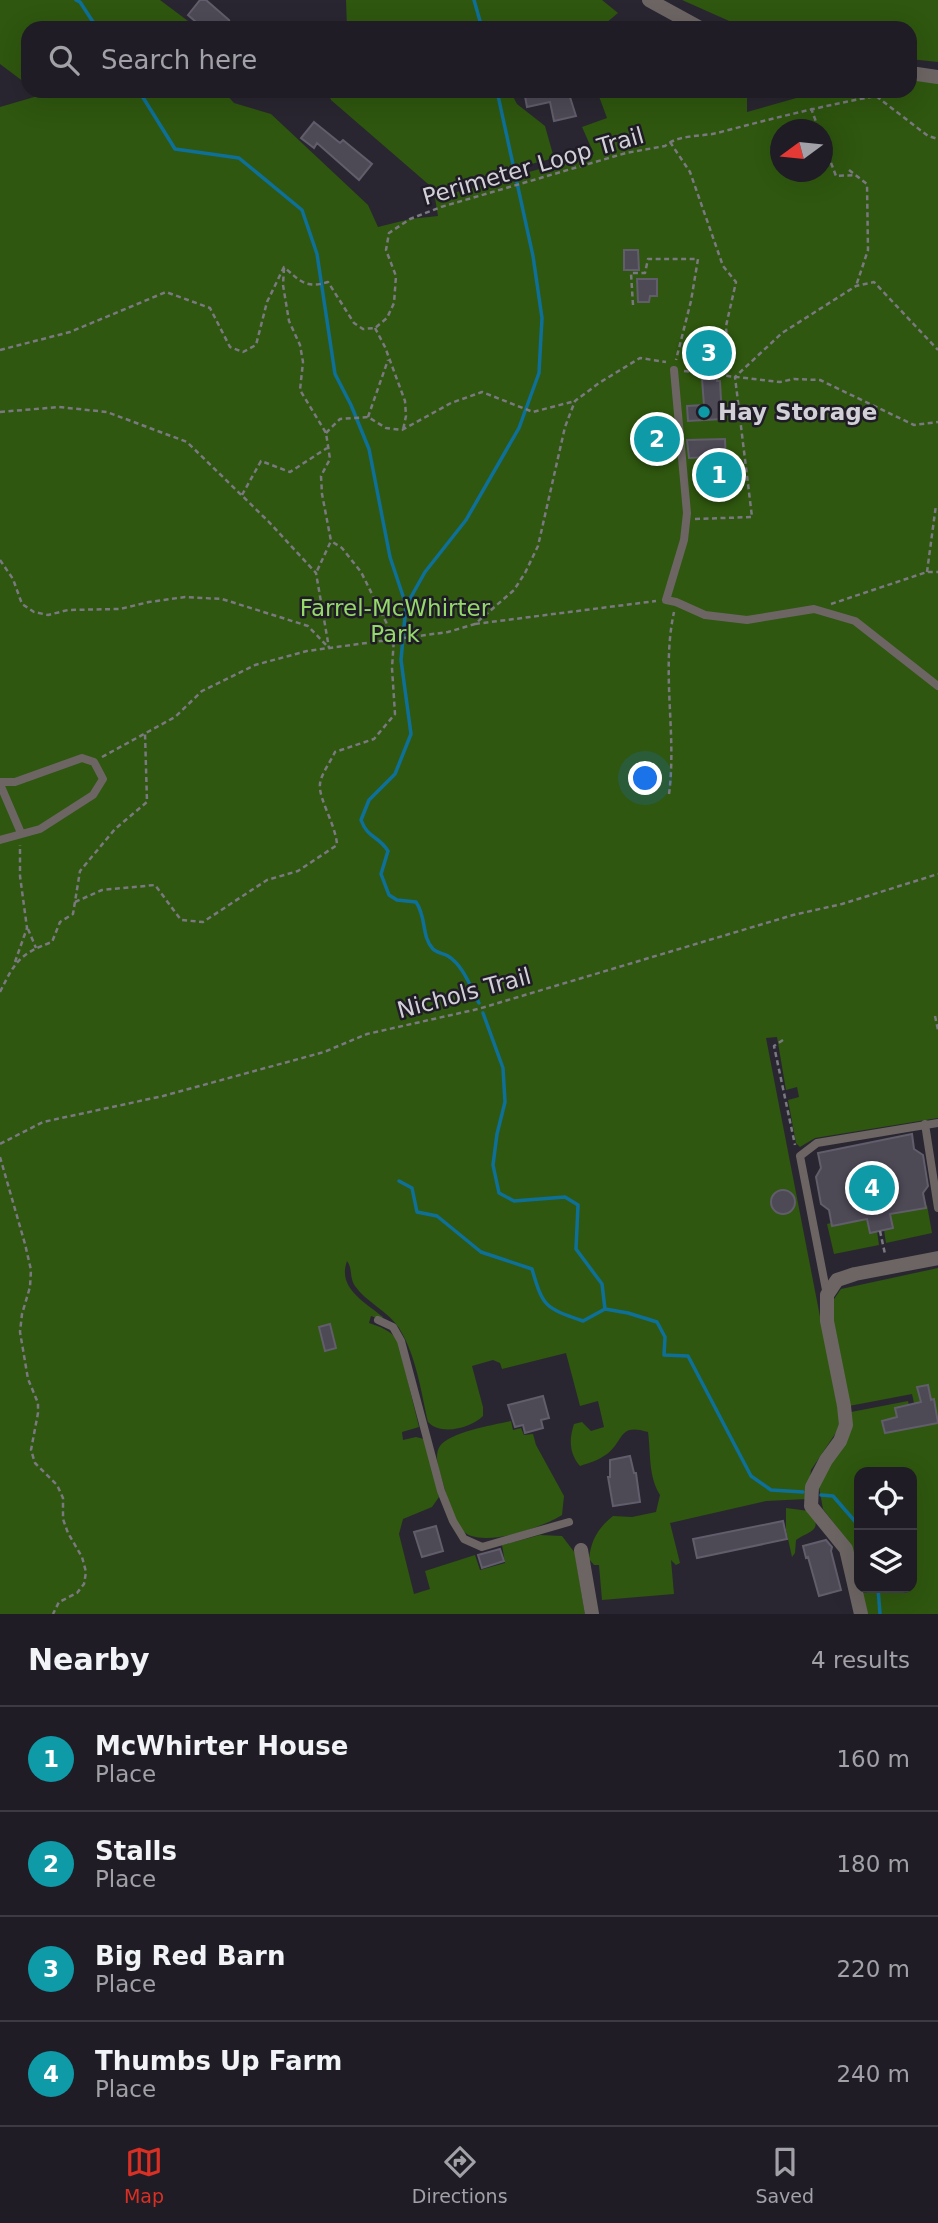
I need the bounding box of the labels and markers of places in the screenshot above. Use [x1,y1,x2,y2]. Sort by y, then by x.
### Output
pin: 3 [686,327,732,379]
place label: Hay Storage [718,399,877,425]
marker: Hay Storage [696,404,712,420]
pin: 2 [634,413,680,465]
pin: 1 [696,449,742,501]
pin: 4 [849,1162,895,1214]

